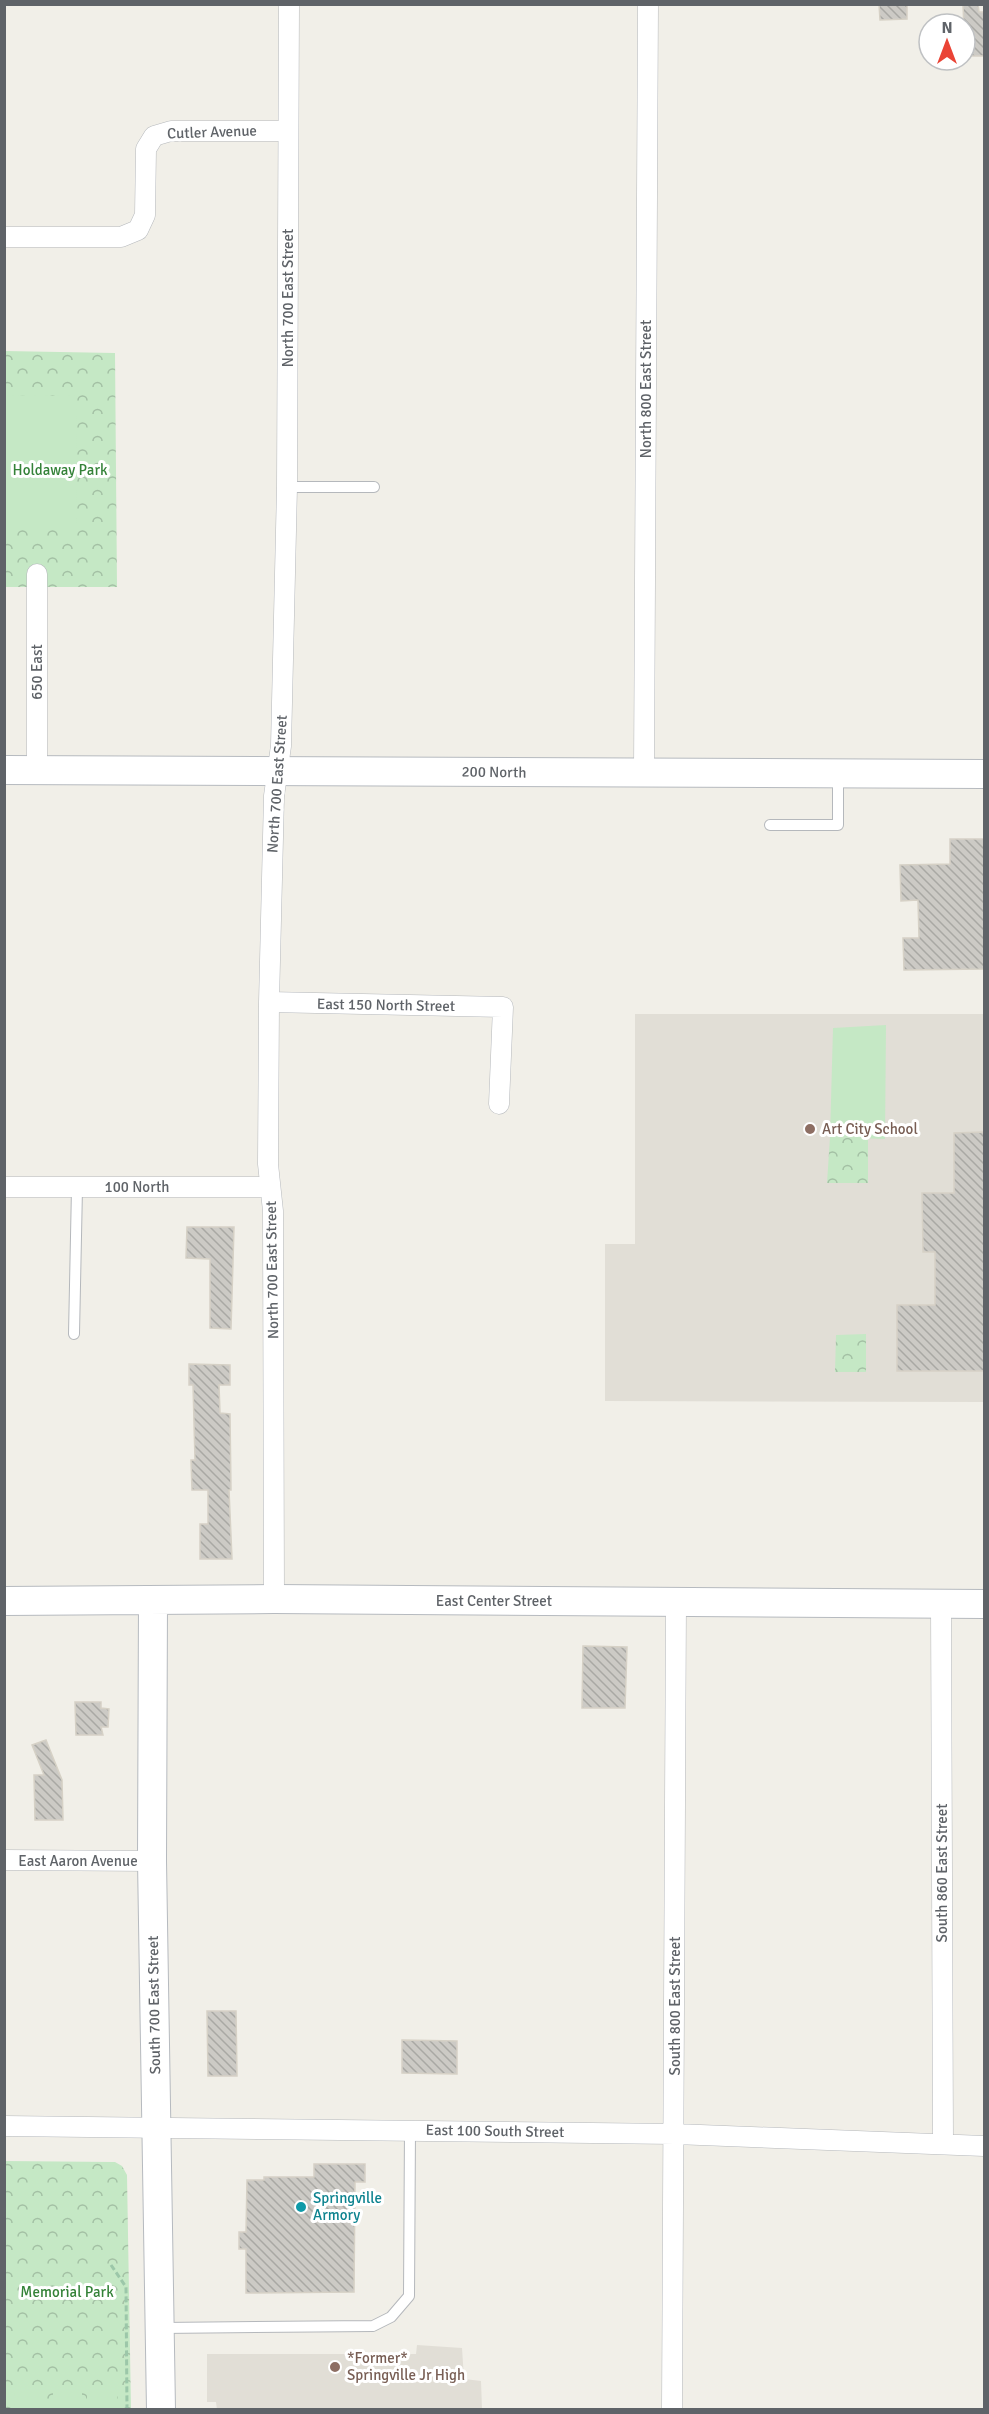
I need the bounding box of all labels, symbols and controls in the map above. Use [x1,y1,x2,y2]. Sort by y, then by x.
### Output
north arrow [917,12,977,72]
text: N [941,18,953,38]
street label: Cutler Avenue [167,121,257,143]
street label: North 700 East Street [279,229,297,367]
street label: North 800 East Street [637,320,655,458]
park label: Holdaway Park [13,461,108,479]
street label: 650 East [28,644,46,700]
street label: North 700 East Street [263,714,291,854]
street label: 200 North [461,762,527,782]
street label: East 150 North Street [317,995,455,1015]
place label: Art City School [822,1120,918,1138]
marker: Art City School [803,1122,817,1136]
street label: 100 North [105,1178,169,1196]
street label: North 700 East Street [262,1201,282,1339]
street label: East Center Street [436,1592,552,1610]
street label: South 860 East Street [933,1804,951,1942]
street label: East Aaron Avenue [18,1852,138,1870]
street label: South 700 East Street [144,1935,164,2075]
street label: South 800 East Street [666,1937,684,2075]
street label: East 100 South Street [425,2121,565,2141]
place label: Springville Armory [313,2189,382,2224]
marker: Springville Armory [294,2200,308,2214]
park label: Memorial Park [20,2283,114,2301]
place label: *Former* Springville Jr High [347,2349,465,2384]
marker: *Former* Springville Jr High [328,2360,342,2374]

